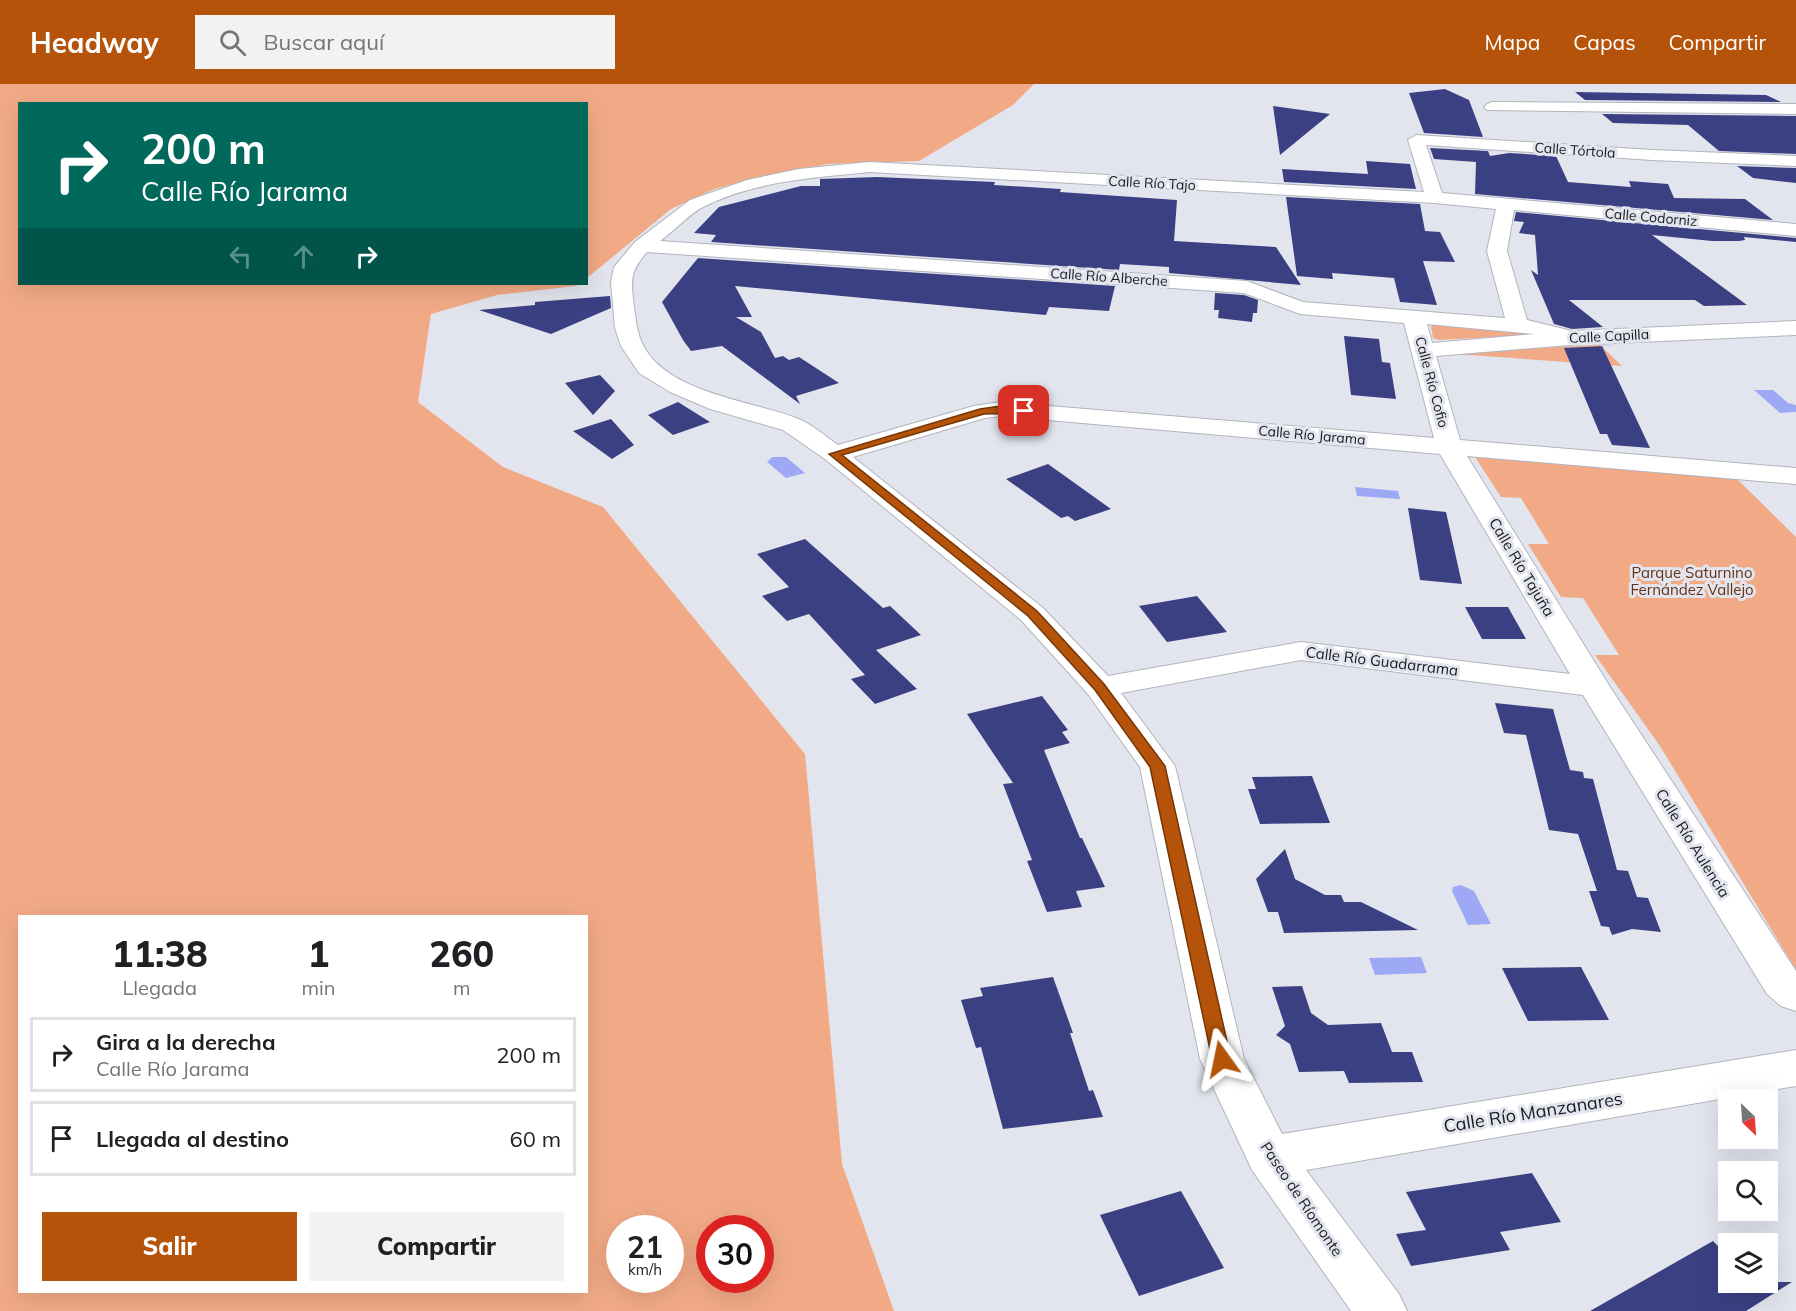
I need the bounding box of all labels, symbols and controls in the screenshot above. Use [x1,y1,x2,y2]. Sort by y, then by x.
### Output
search box [195,15,615,69]
text: Headway [30,25,159,60]
icon: search [216,26,249,59]
text: Buscar aquí [264,28,384,56]
text: Mapa [1485,29,1540,55]
text: Capas [1573,29,1636,55]
text: Compartir [1669,29,1766,55]
text: 200 m [141,122,266,175]
icon: right [42,126,120,204]
street label: Calle Tórtola [1534,138,1616,162]
street label: Calle Río Tajo [1108,172,1196,194]
text: Calle Río Jarama [141,174,348,208]
street label: Calle Codorniz [1604,204,1698,230]
icon: left [224,240,257,273]
icon: ahead [287,240,320,273]
icon: right [350,240,383,273]
street label: Calle Río Alberche [1050,264,1168,290]
street label: Calle Capilla [1568,325,1650,347]
street label: Calle Río Cofio [1411,335,1453,429]
pin [998,385,1049,436]
icon: arrive [1007,394,1040,427]
street label: Calle Río Jarama [1258,421,1366,449]
street label: Calle Río Tajuña [1485,514,1559,620]
park label: Parque Saturnino Fernández Vallejo [1630,563,1754,599]
street label: Calle Río Guadarrama [1305,642,1459,680]
street label: Calle Río Aulencia [1652,785,1734,901]
text: 11:38 [112,931,208,976]
text: 1 [308,931,329,976]
text: 260 [429,931,494,976]
text: Llegada [122,975,197,1000]
text: min [301,975,336,1000]
text: m [453,975,471,1000]
position arrow [1190,1027,1254,1091]
text: Gira a la derecha [96,1028,276,1056]
icon: right [45,1038,78,1071]
text: 200 m [496,1041,561,1069]
text: Calle Río Jarama [96,1056,250,1081]
street label: Calle Río Manzanares [1442,1086,1624,1138]
north arrow [1718,1089,1778,1149]
map controls [1718,1089,1778,1293]
icon: arrive [45,1122,78,1155]
text: Llegada al destino [96,1125,289,1153]
text: 60 m [510,1125,561,1153]
street label: Paseo de Ríomonte [1257,1138,1347,1260]
button: search [1718,1161,1778,1221]
button: Salir [42,1212,297,1281]
button: Compartir [309,1212,564,1281]
speed limit sign: 30 [696,1215,774,1293]
text: 21 [627,1228,663,1266]
button: layers [1718,1233,1778,1293]
text: km/h [628,1260,662,1279]

